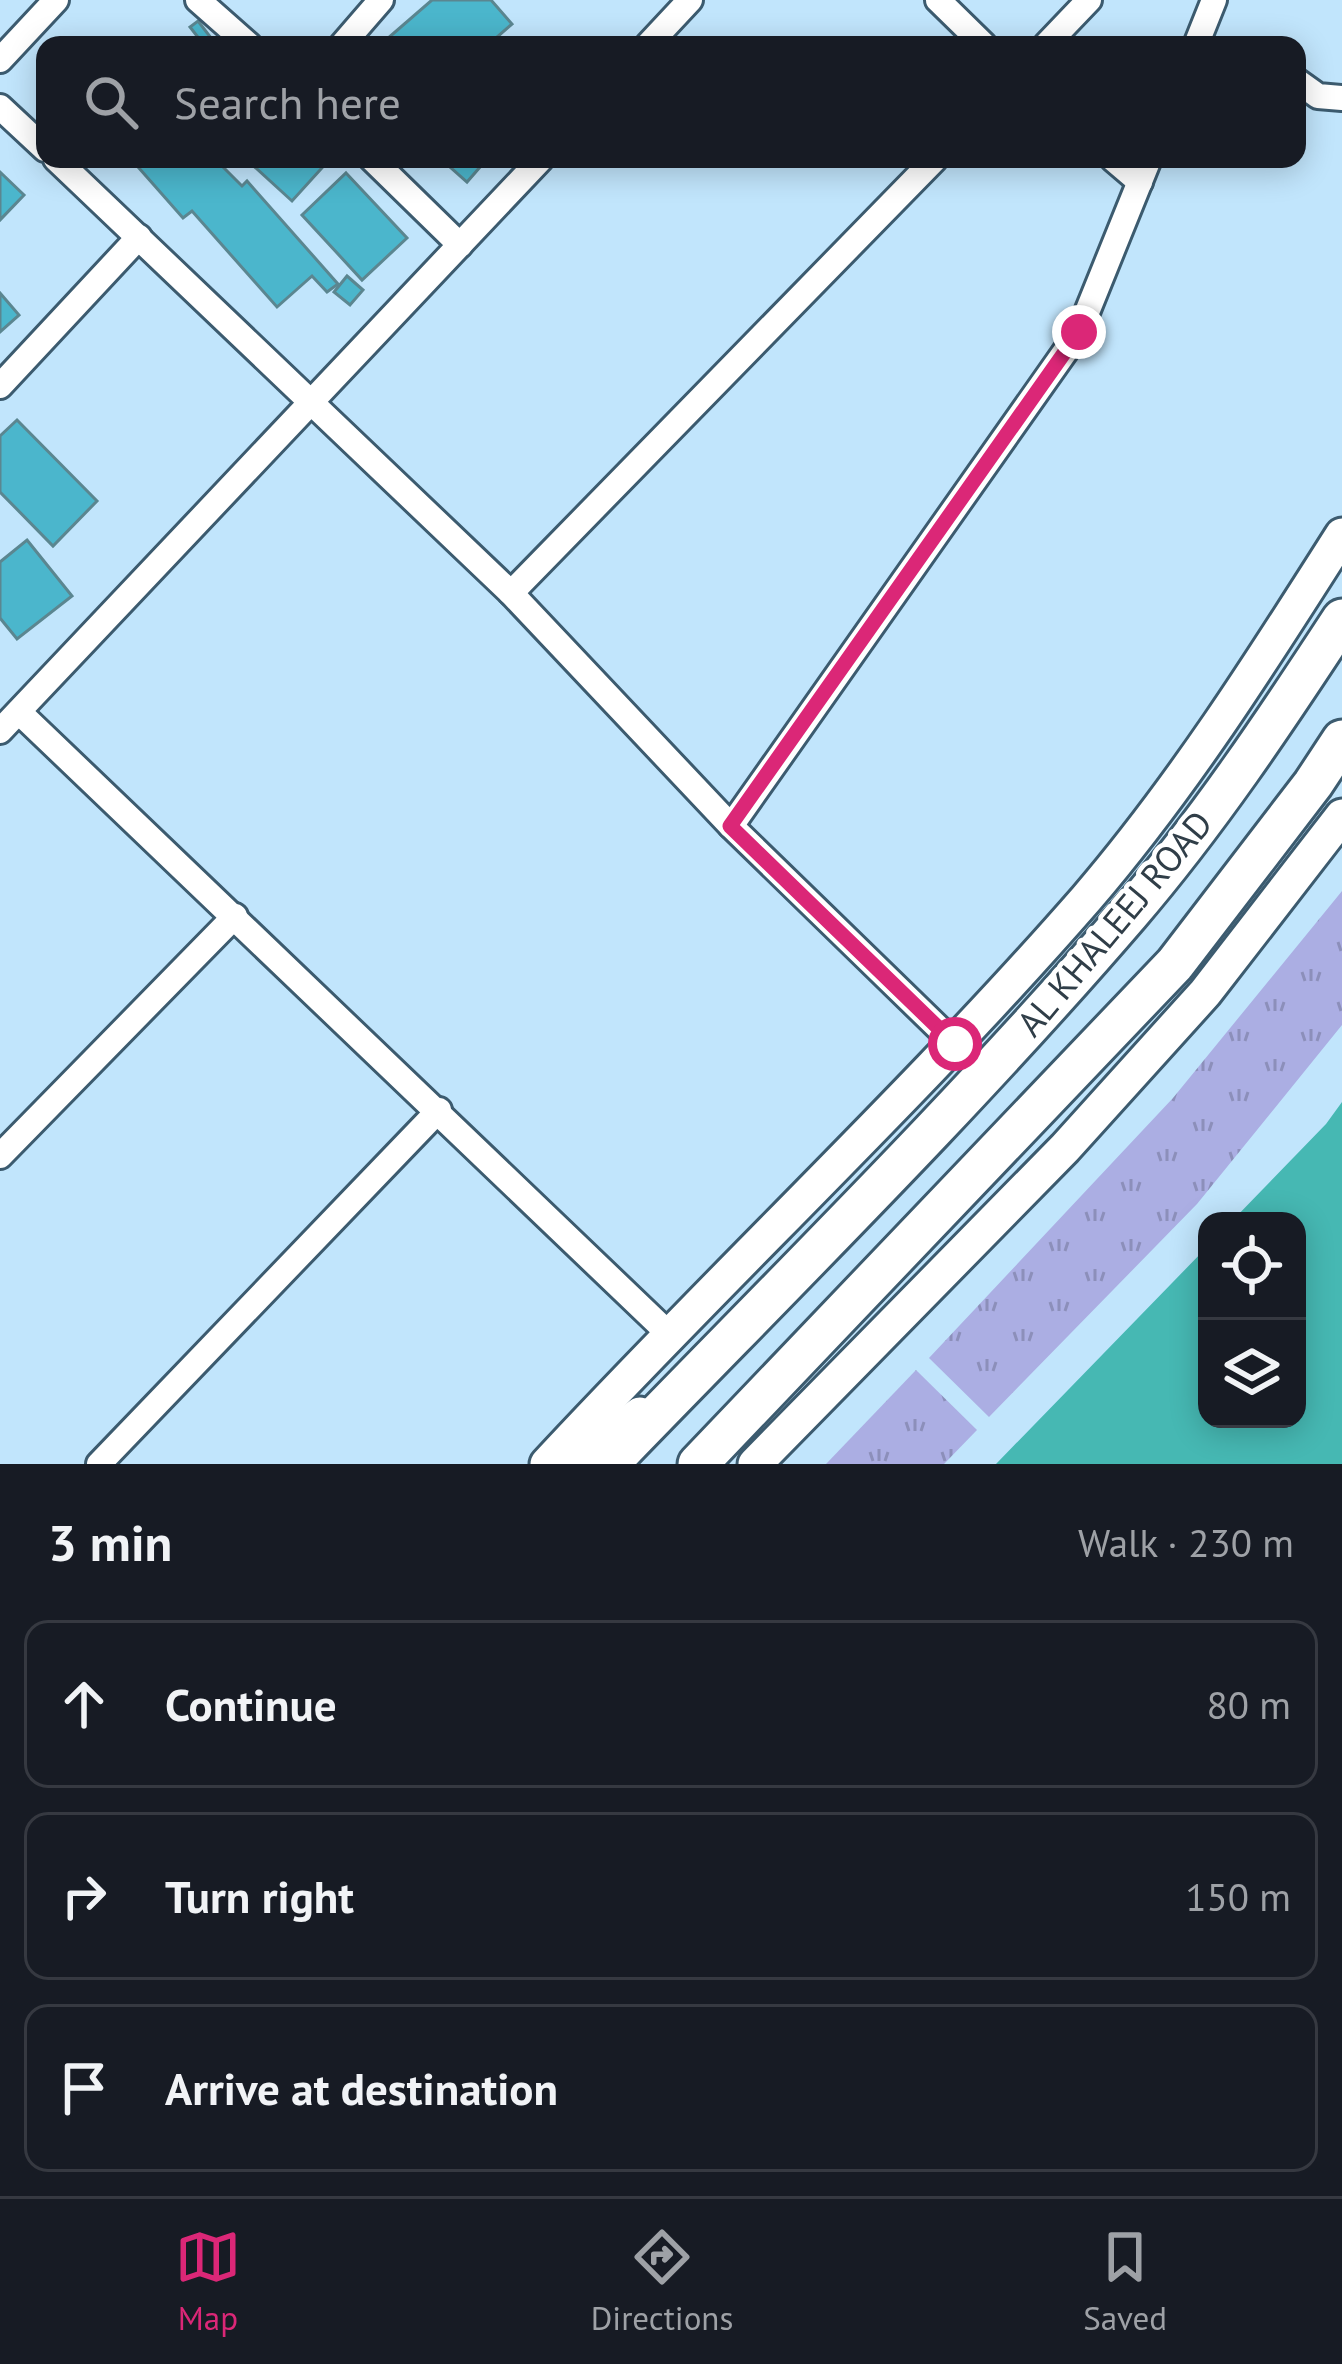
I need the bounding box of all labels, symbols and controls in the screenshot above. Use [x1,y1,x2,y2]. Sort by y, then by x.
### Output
search box [36,36,1306,168]
icon: search [78,69,144,135]
text: Search here [174,73,401,131]
route end [1052,305,1106,359]
street label: AL KHALEEJ ROAD [1006,800,1222,1046]
route start [928,1017,982,1071]
map controls [1198,1212,1306,1428]
button: locate [1198,1212,1306,1320]
button: layers [1198,1320,1306,1428]
text: 3 min [48,1509,172,1575]
text: Walk · 230 m [1078,1517,1294,1568]
icon: ahead [51,1671,117,1737]
text: Continue [165,1675,337,1733]
text: 80 m [1206,1679,1291,1730]
icon: right [51,1863,117,1929]
text: Turn right [165,1867,354,1925]
text: 150 m [1185,1871,1291,1922]
icon: arrive [51,2055,117,2121]
text: Arrive at destination [165,2059,558,2117]
tab: Map [175,2224,241,2339]
tab: Directions [591,2224,733,2339]
tab: Saved [1083,2224,1167,2339]

